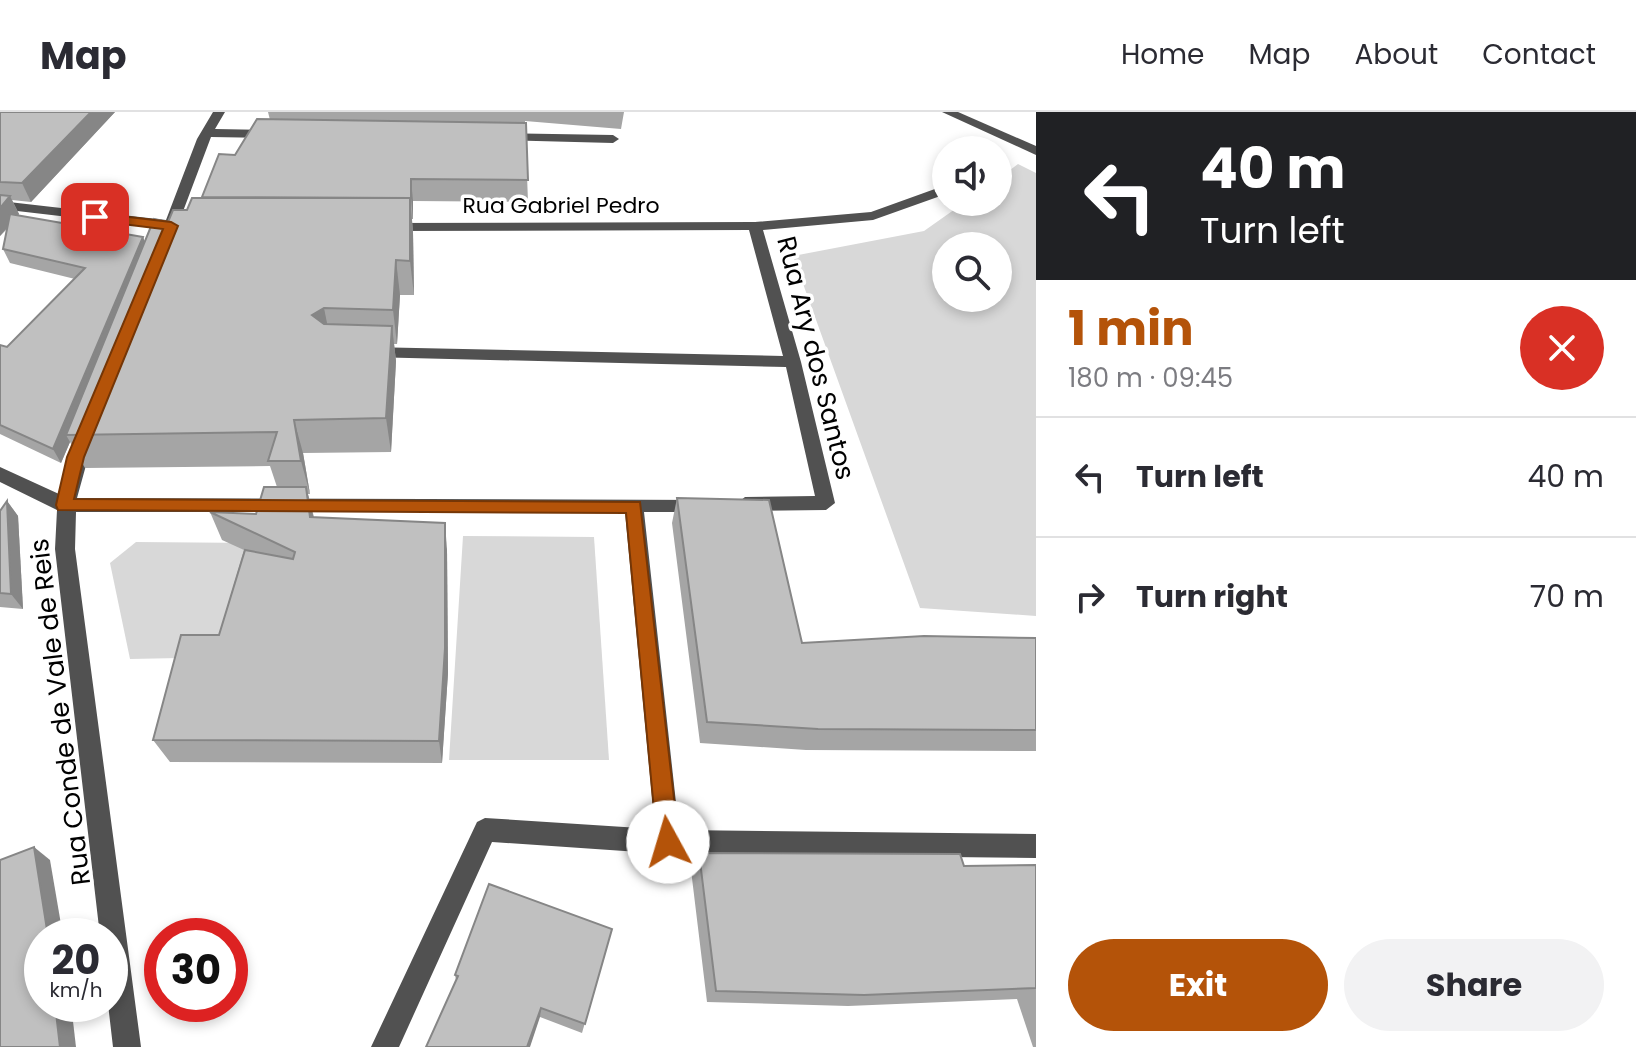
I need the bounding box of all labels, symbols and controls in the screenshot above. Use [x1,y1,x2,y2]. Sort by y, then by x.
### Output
text: Map [40,29,127,82]
text: Home [1121,35,1204,74]
text: Map [1248,35,1310,74]
text: About [1354,35,1438,74]
text: Contact [1482,35,1596,74]
text: 40 m [1200,129,1346,208]
map controls [932,136,1012,312]
button: sound [932,136,1012,216]
icon: left [1068,144,1172,248]
pin [61,183,129,251]
street label: Rua Gabriel Pedro [462,190,660,221]
icon: arrive [73,195,117,239]
text: Turn left [1200,205,1345,256]
button: search [932,232,1012,312]
street label: Rua Ary dos Santos [768,233,864,483]
text: 1 min [1068,295,1194,362]
button: close [1520,306,1604,390]
text: 180 m · 09:45 [1068,360,1233,396]
icon: left [1068,455,1112,499]
text: Turn left [1136,455,1264,498]
text: 40 m [1527,455,1604,498]
street label: Rua Conde de Vale de Reis [21,537,99,887]
icon: right [1068,575,1112,619]
text: Turn right [1136,575,1288,618]
text: 70 m [1530,575,1604,618]
position arrow [626,800,710,884]
speed limit sign: 30 [144,918,248,1022]
text: 20 [52,932,100,988]
button: Exit [1068,939,1328,1031]
button: Share [1344,939,1604,1031]
text: km/h [49,976,103,1004]

